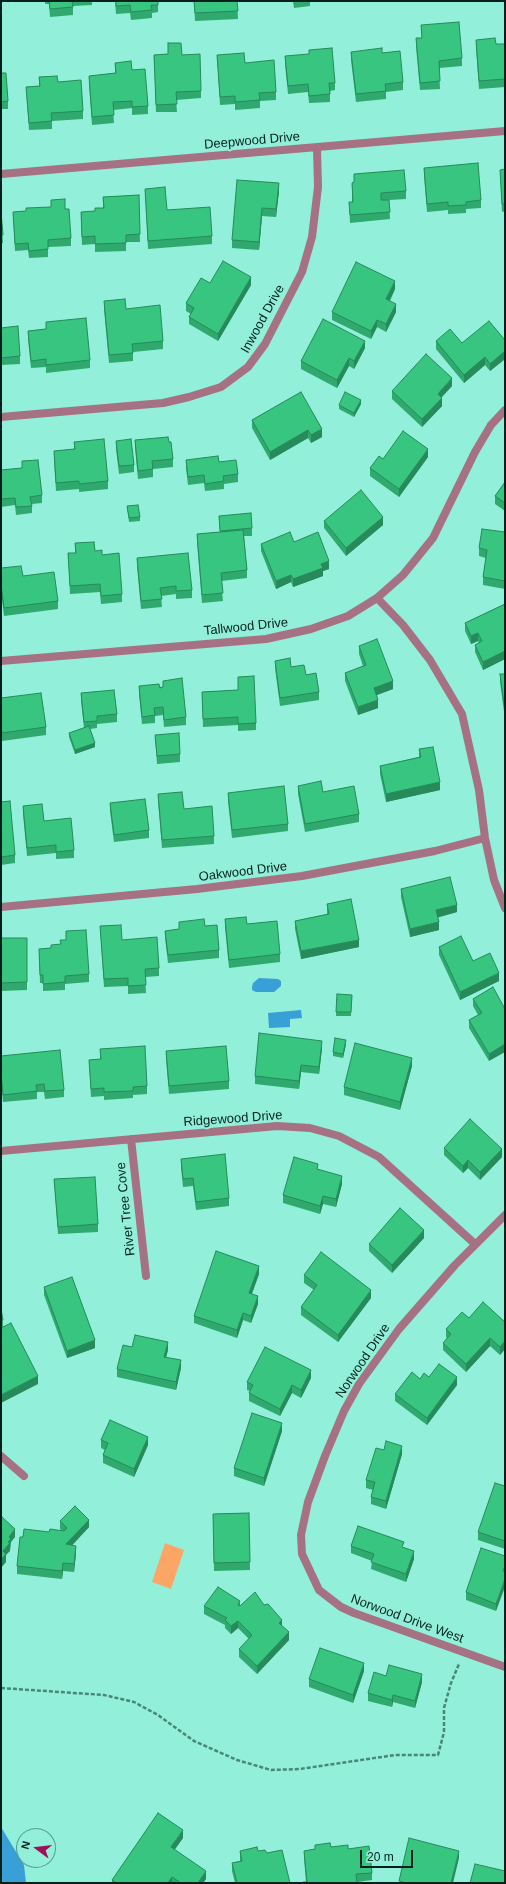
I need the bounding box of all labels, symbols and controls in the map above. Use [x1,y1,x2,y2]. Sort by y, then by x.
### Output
street label: Deepwood Drive [203,129,301,153]
street label: Inwood Drive [238,282,288,356]
street label: Tallwood Drive [203,615,289,639]
street label: Oakwood Drive [198,859,288,885]
street label: Ridgewood Drive [183,1108,283,1130]
street label: River Tree Cove [113,1161,139,1257]
street label: Norwood Drive [332,1321,394,1401]
street label: Norwood Drive West [348,1591,466,1647]
north arrow [16,1828,56,1868]
text: N [19,1840,32,1851]
scale bar [362,1842,415,1868]
text: 20 m [367,1850,394,1864]

